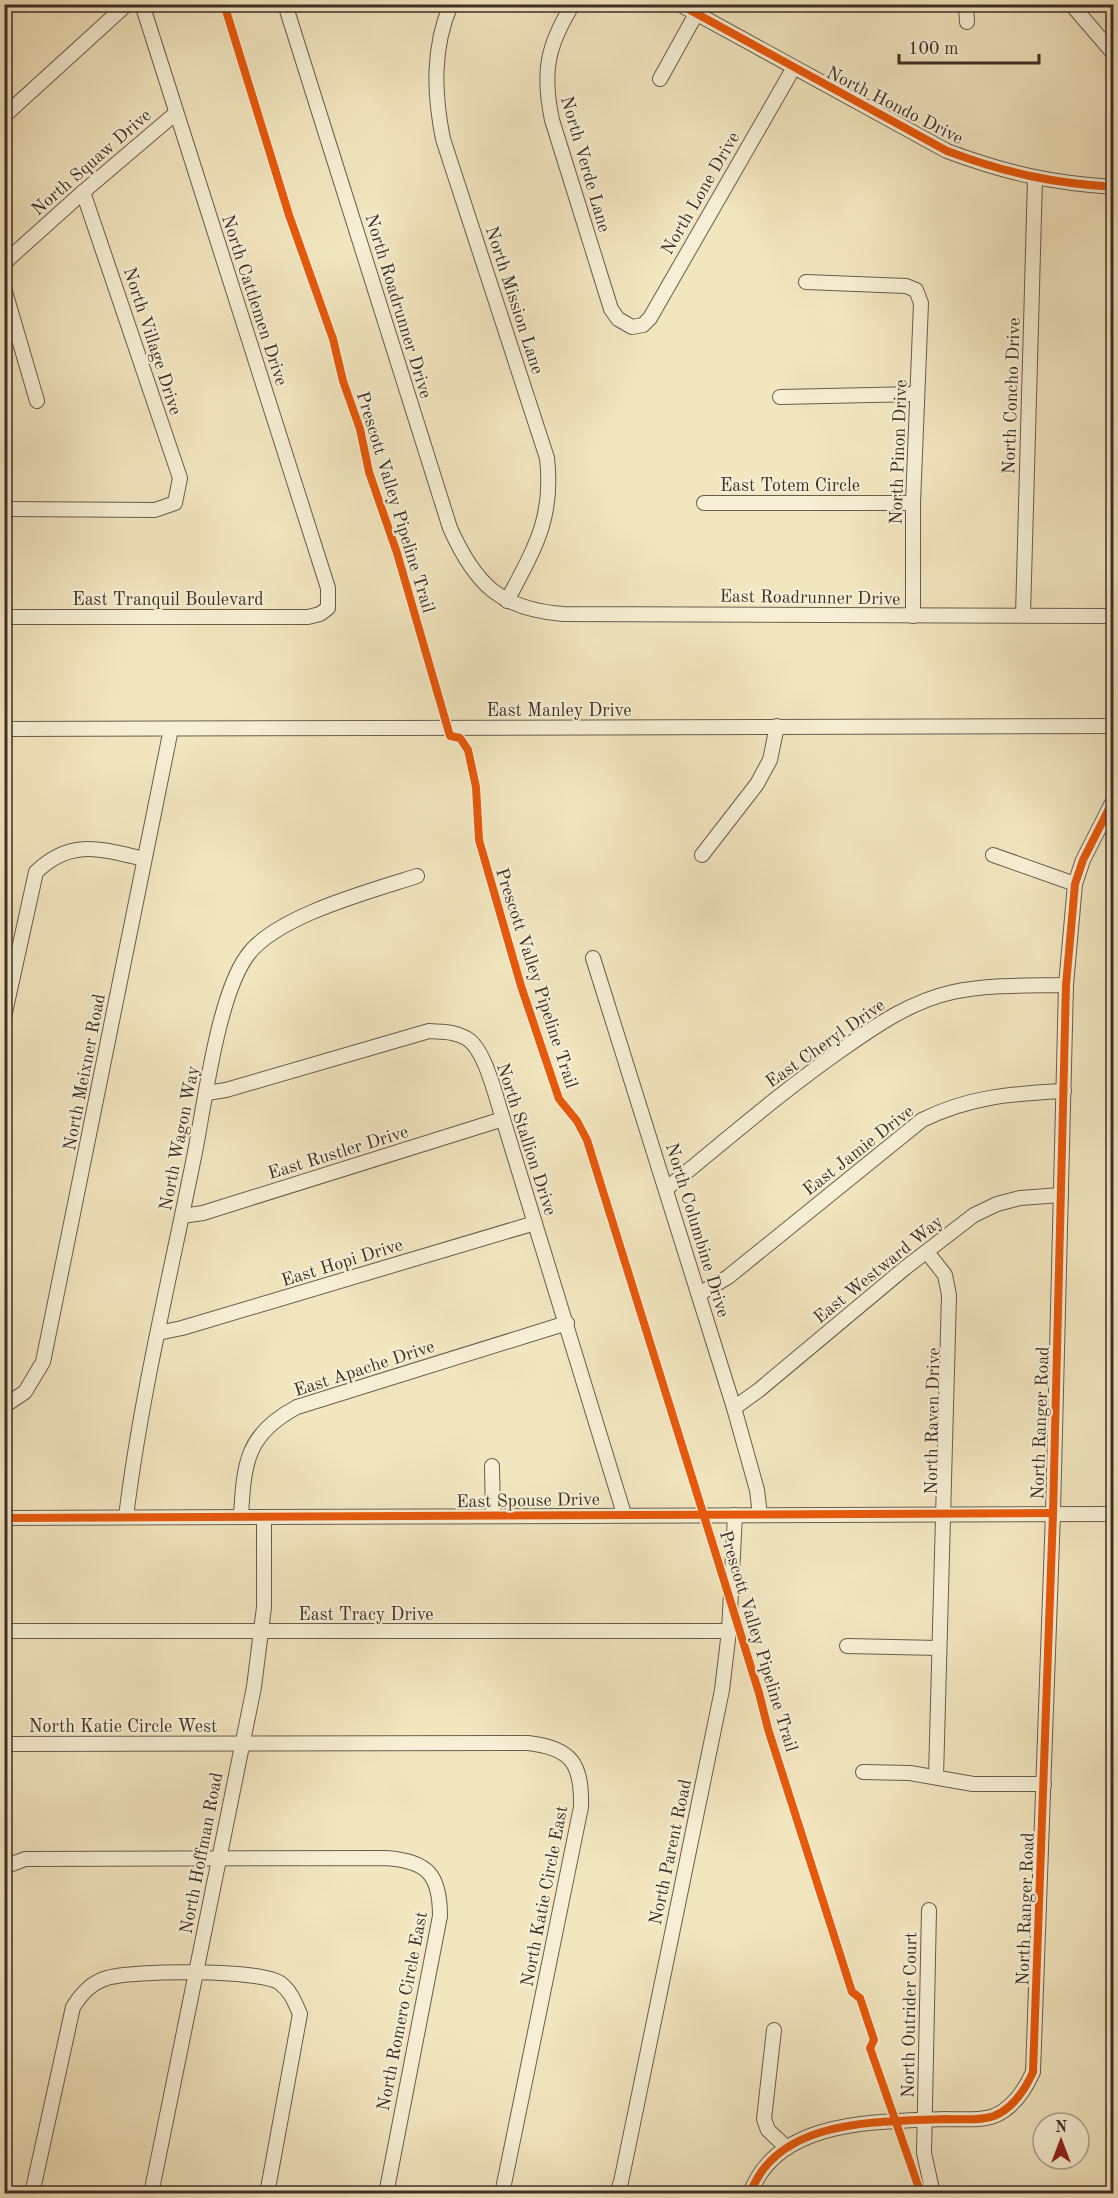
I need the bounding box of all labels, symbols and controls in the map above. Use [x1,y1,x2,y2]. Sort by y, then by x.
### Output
scale bar [899,27,1038,65]
text: 100 m [908,40,959,58]
street label: North Hondo Drive [823,64,966,148]
street label: North Verde Lane [557,94,613,234]
street label: North Squaw Drive [28,106,155,219]
street label: North Lone Drive [658,129,743,258]
street label: North Roadrunner Drive [361,212,435,401]
street label: North Cattlemen Drive [218,213,290,388]
street label: North Mission Lane [482,224,546,376]
street label: North Village Drive [120,265,184,417]
street label: North Concho Drive [1000,317,1024,475]
street label: North Pinon Drive [887,379,911,525]
street label: Prescott Valley Pipeline Trail [353,390,437,615]
street label: East Totem Circle [720,477,860,495]
street label: East Roadrunner Drive [719,587,901,609]
street label: East Tranquil Boulevard [72,591,264,609]
street label: East Manley Drive [486,702,632,720]
street label: Prescott Valley Pipeline Trail [492,866,580,1091]
street label: North Meixner Road [61,992,109,1152]
street label: East Cheryl Drive [763,996,888,1092]
street label: North Stallion Drive [493,1061,559,1218]
street label: North Wagon Way [157,1064,203,1212]
street label: East Jamie Drive [800,1102,917,1199]
street label: East Rustler Drive [266,1123,411,1183]
street label: North Columbine Drive [662,1141,732,1320]
street label: East Westward Way [811,1212,947,1327]
street label: East Hopi Drive [279,1236,405,1290]
street label: East Apache Drive [292,1338,437,1400]
street label: North Ranger Road [1029,1346,1053,1500]
street label: North Raven Drive [923,1347,943,1495]
street label: East Spouse Drive [456,1491,600,1511]
street label: Prescott Valley Pipeline Trail [716,1529,800,1754]
street label: East Tracy Drive [298,1606,434,1624]
street label: North Katie Circle West [29,1718,217,1736]
street label: North Hoffman Road [177,1771,226,1936]
street label: North Parent Road [647,1778,695,1927]
street label: North Katie Circle East [519,1804,571,1988]
street label: North Ranger Road [1014,1832,1038,1986]
street label: North Romero Circle East [375,1910,431,2112]
street label: North Outrider Court [900,1932,920,2098]
north arrow [1031,2111,1091,2171]
text: N [1055,2120,1068,2136]

